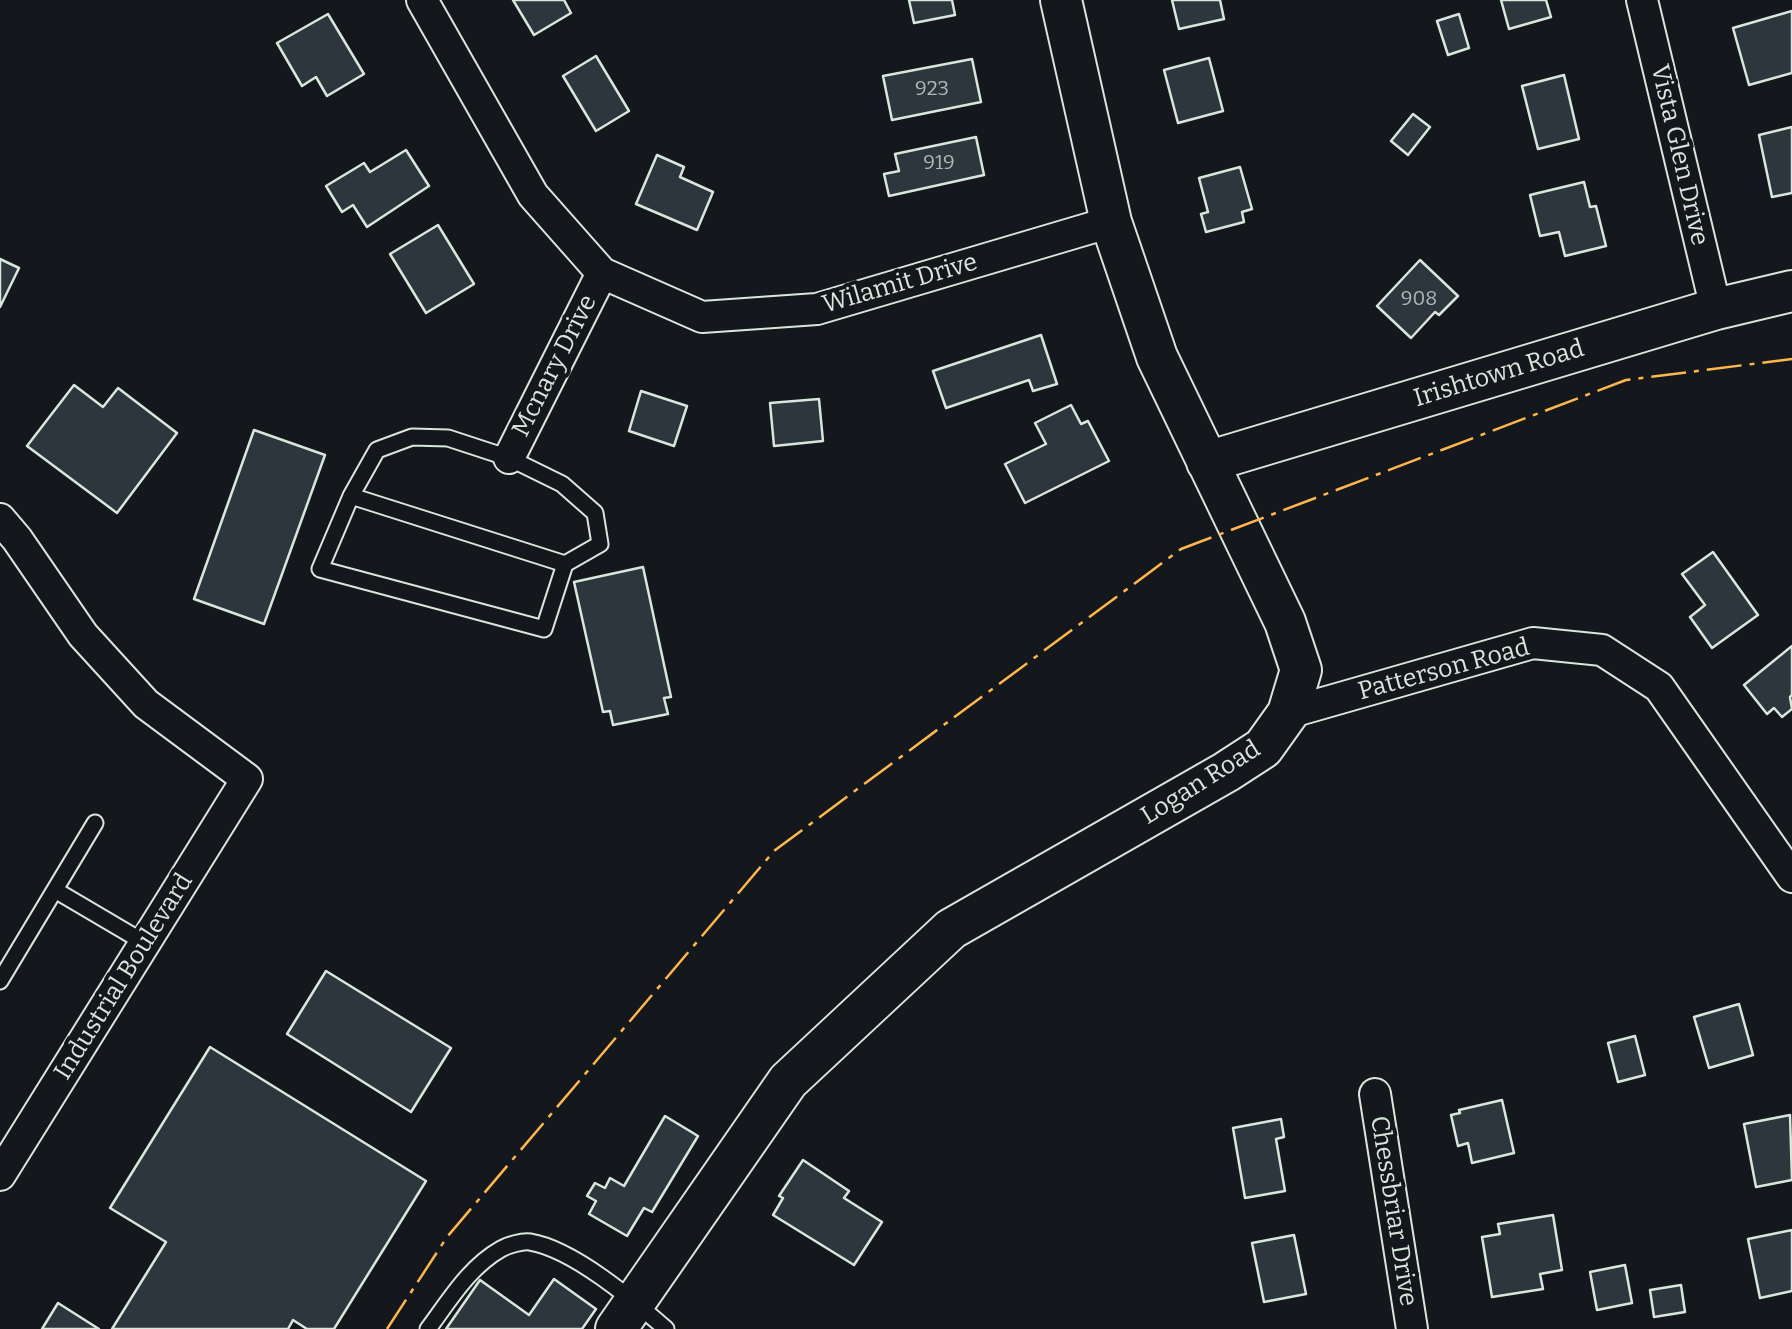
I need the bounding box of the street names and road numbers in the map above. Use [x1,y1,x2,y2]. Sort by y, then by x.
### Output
street label: Vista Glen Drive [1644,62,1714,248]
street label: Wilamit Drive [819,248,981,320]
street label: Mcnary Drive [506,290,604,442]
street label: Irishtown Road [1410,334,1588,414]
street label: Patterson Road [1355,633,1533,707]
street label: Logan Road [1136,735,1266,831]
street label: Industrial Boulevard [48,868,200,1086]
street label: Chessbriar Drive [1363,1114,1423,1308]

